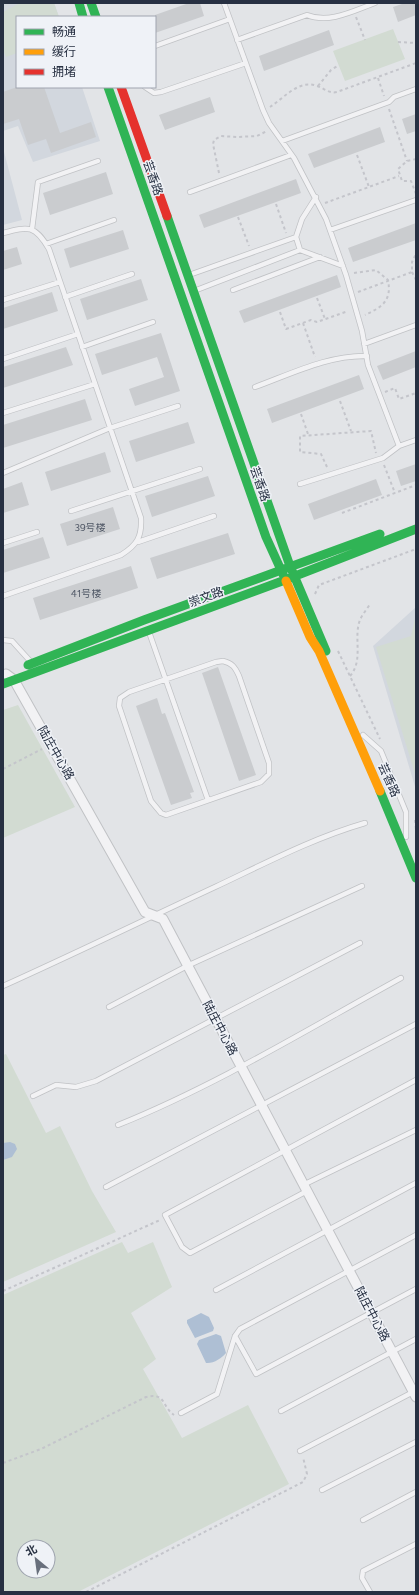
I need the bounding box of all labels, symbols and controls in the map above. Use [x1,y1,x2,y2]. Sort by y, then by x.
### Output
legend [16,16,156,88]
text: 畅通 [52,25,76,39]
text: 缓行 [52,45,76,59]
text: 拥堵 [52,65,76,79]
street label: 芸香路 [141,159,165,197]
street label: 芸香路 [248,465,272,503]
house number: 39号楼 [74,521,106,534]
street label: 崇文路 [187,584,225,610]
house number: 41号楼 [71,587,101,600]
street label: 陆庄中心路 [35,724,77,782]
street label: 芸香路 [375,761,403,799]
street label: 陆庄中心路 [200,998,240,1058]
street label: 陆庄中心路 [352,1284,392,1344]
north arrow [16,1539,56,1579]
text: 北 [23,1542,39,1559]

